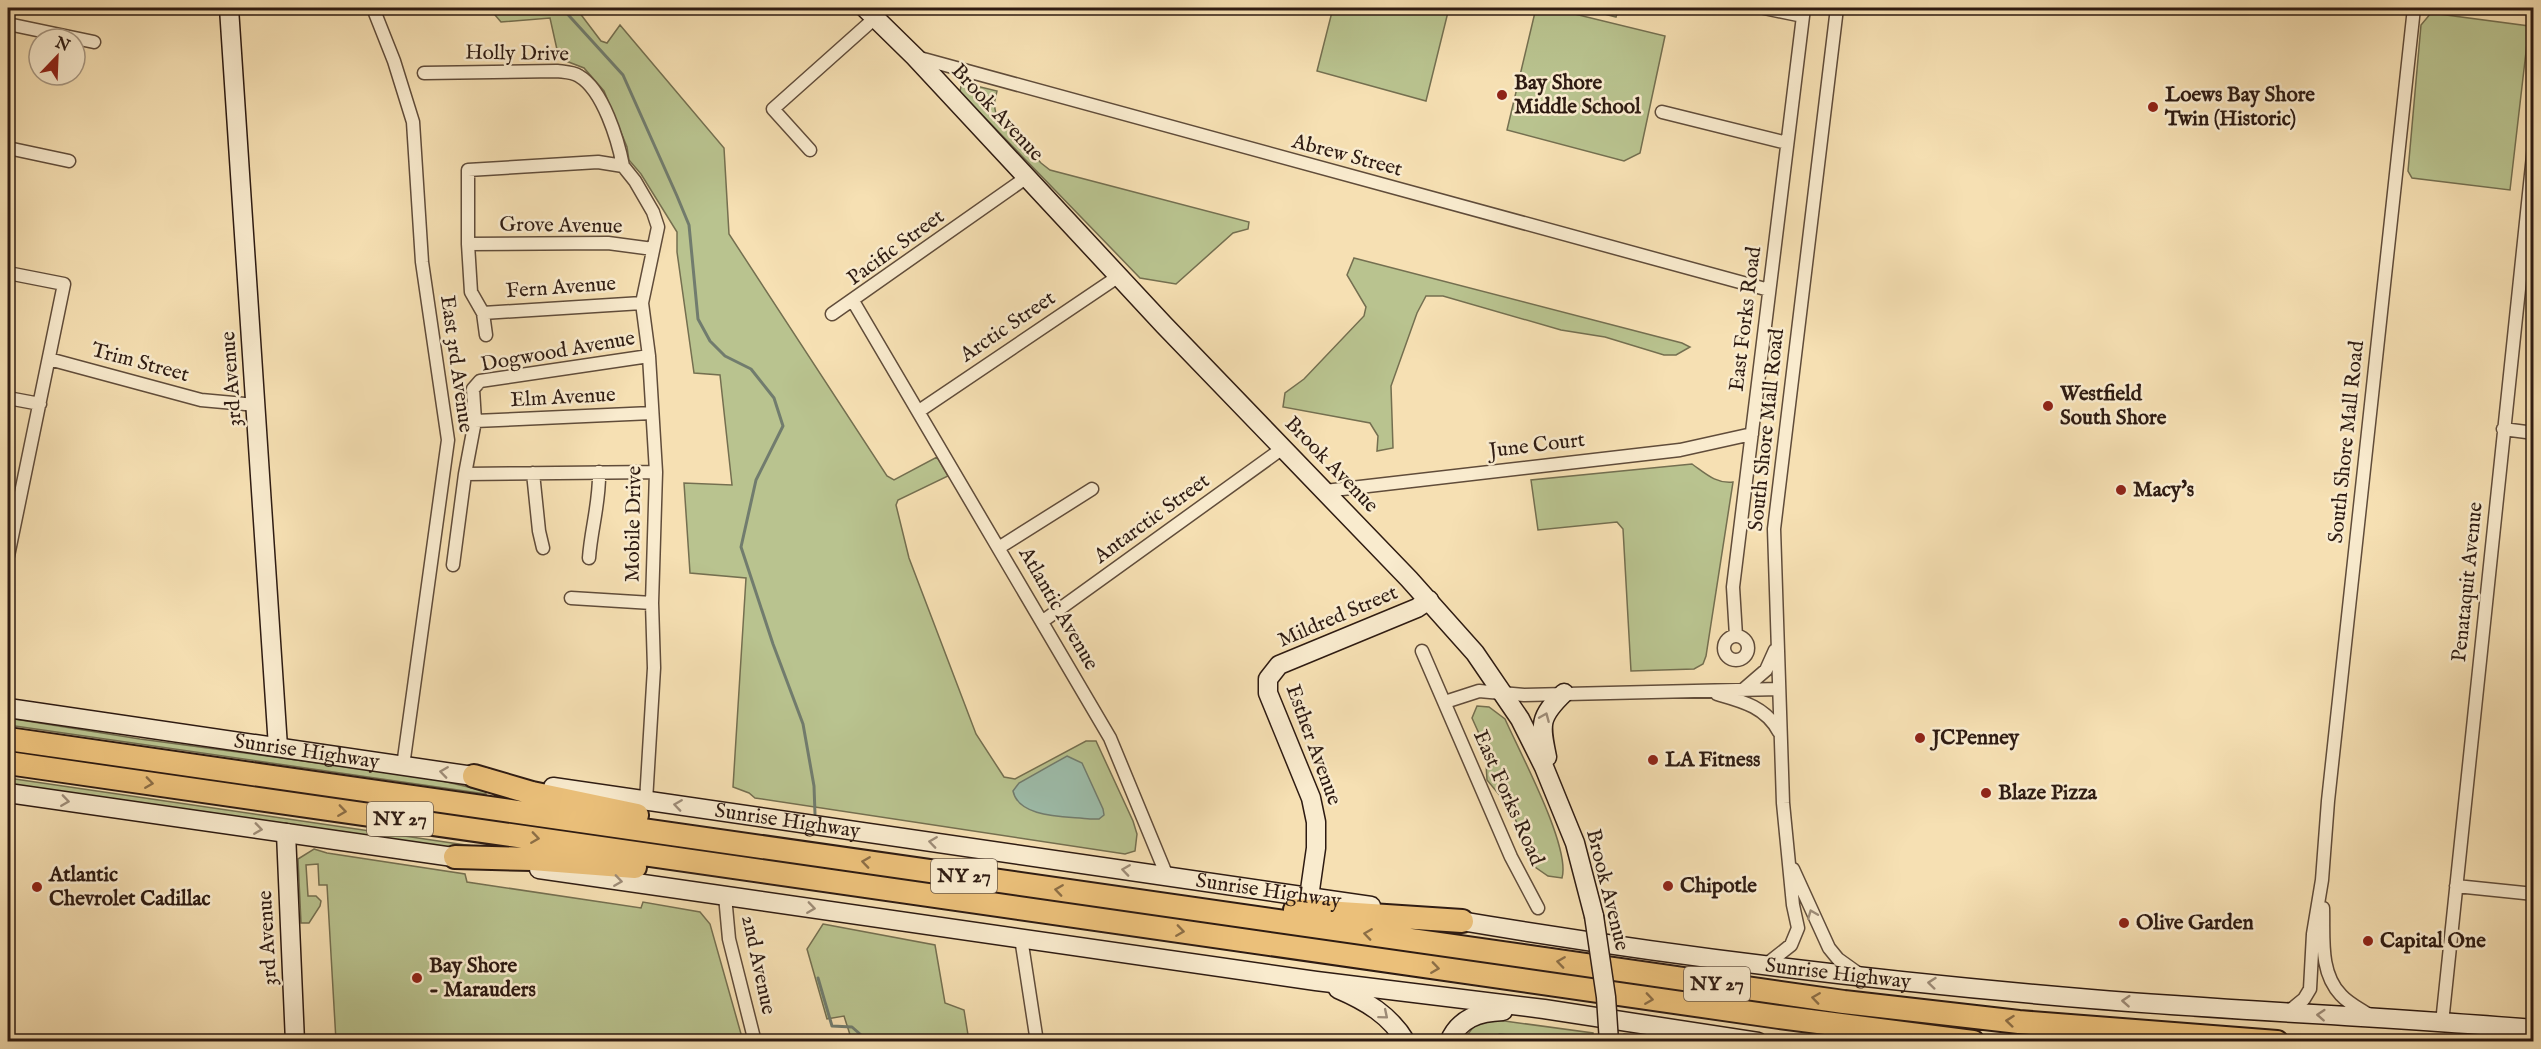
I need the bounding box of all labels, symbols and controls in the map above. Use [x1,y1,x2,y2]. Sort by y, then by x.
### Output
north arrow [27,27,87,87]
text: N [51,33,73,57]
street label: Holly Drive [465,40,570,68]
street label: Brook Avenue [945,58,1049,168]
place label: Bay Shore Middle School [1514,70,1642,121]
place label: Loews Bay Shore Twin (Historic) [2164,82,2315,133]
marker: Bay Shore Middle School [1495,88,1509,102]
marker: Loews Bay Shore Twin (Historic) [2146,100,2160,114]
street label: Abrew Street [1288,128,1405,184]
street label: Pacific Street [842,204,950,292]
street label: Grove Avenue [499,211,623,241]
street label: East Forks Road [1724,244,1768,393]
street label: Fern Avenue [505,271,617,305]
street label: Arctic Street [954,285,1061,369]
street label: East 3rd Avenue [433,294,479,435]
street label: Dogwood Avenue [479,325,638,379]
street label: South Shore Mall Road [1743,327,1791,533]
street label: 3rd Avenue [215,330,249,428]
street label: Trim Street [88,337,192,389]
street label: South Shore Mall Road [2323,339,2371,545]
place label: Westfield South Shore [2059,381,2167,432]
street label: Elm Avenue [510,382,617,414]
marker: Westfield South Shore [2041,399,2055,413]
street label: Brook Avenue [1278,411,1384,519]
street label: June Court [1486,427,1586,466]
street label: Mobile Drive [619,465,649,582]
street label: Antarctic Street [1088,468,1215,571]
place label: Macy's [2133,477,2194,504]
marker: Macy's [2114,483,2128,497]
street label: Penataquit Avenue [2446,500,2490,663]
street label: Atlantic Avenue [1011,542,1104,676]
street label: Mildred Street [1274,580,1402,654]
street label: Esther Avenue [1279,681,1347,809]
one-way arrow [1538,713,1550,724]
place label: JCPenney [1929,725,2020,752]
street label: East Forks Road [1466,726,1550,871]
street label: Sunrise Highway [232,728,382,776]
marker: JCPenney [1913,731,1927,745]
place label: LA Fitness [1665,747,1760,774]
marker: LA Fitness [1646,753,1660,767]
one-way arrow [439,766,448,778]
one-way arrow [144,776,153,788]
place label: Blaze Pizza [1998,780,2098,807]
marker: Blaze Pizza [1979,786,1993,800]
one-way arrow [61,794,70,806]
street label: Sunrise Highway [713,797,863,845]
one-way arrow [674,800,683,812]
road number: NY 27 [367,802,433,836]
one-way arrow [337,804,346,816]
one-way arrow [254,822,263,834]
street label: Brook Avenue [1579,826,1635,954]
one-way arrow [530,832,539,844]
one-way arrow [929,837,938,849]
one-way arrow [861,857,871,869]
road number: NY 27 [931,859,997,893]
place label: Atlantic Chevrolet Cadillac [48,862,211,913]
one-way arrow [1122,865,1131,877]
street label: Sunrise Highway [1194,867,1344,915]
place label: Chipotle [1680,873,1757,900]
one-way arrow [613,874,622,886]
marker: Chipotle [1661,879,1675,893]
marker: Atlantic Chevrolet Cadillac [30,880,44,894]
one-way arrow [1054,884,1064,896]
street label: 3rd Avenue [252,889,284,986]
one-way arrow [806,901,815,913]
one-way arrow [1807,909,1819,920]
place label: Olive Garden [2136,910,2254,937]
street label: 2nd Avenue [734,913,782,1018]
marker: Olive Garden [2117,916,2131,930]
one-way arrow [1176,925,1185,937]
place label: Capital One [2380,928,2486,955]
one-way arrow [1363,929,1372,941]
marker: Capital One [2361,934,2375,948]
street label: Sunrise Highway [1764,952,1913,996]
place label: Bay Shore - Marauders [429,953,536,1004]
one-way arrow [1556,956,1565,968]
one-way arrow [1431,961,1440,973]
road number: NY 27 [1684,967,1750,1001]
marker: Bay Shore - Marauders [410,971,424,985]
one-way arrow [1927,977,1937,990]
one-way arrow [1645,992,1654,1004]
one-way arrow [1811,993,1821,1005]
one-way arrow [2122,995,2131,1008]
one-way arrow [1377,1008,1388,1019]
one-way arrow [2316,1008,2325,1021]
one-way arrow [2005,1015,2014,1028]

